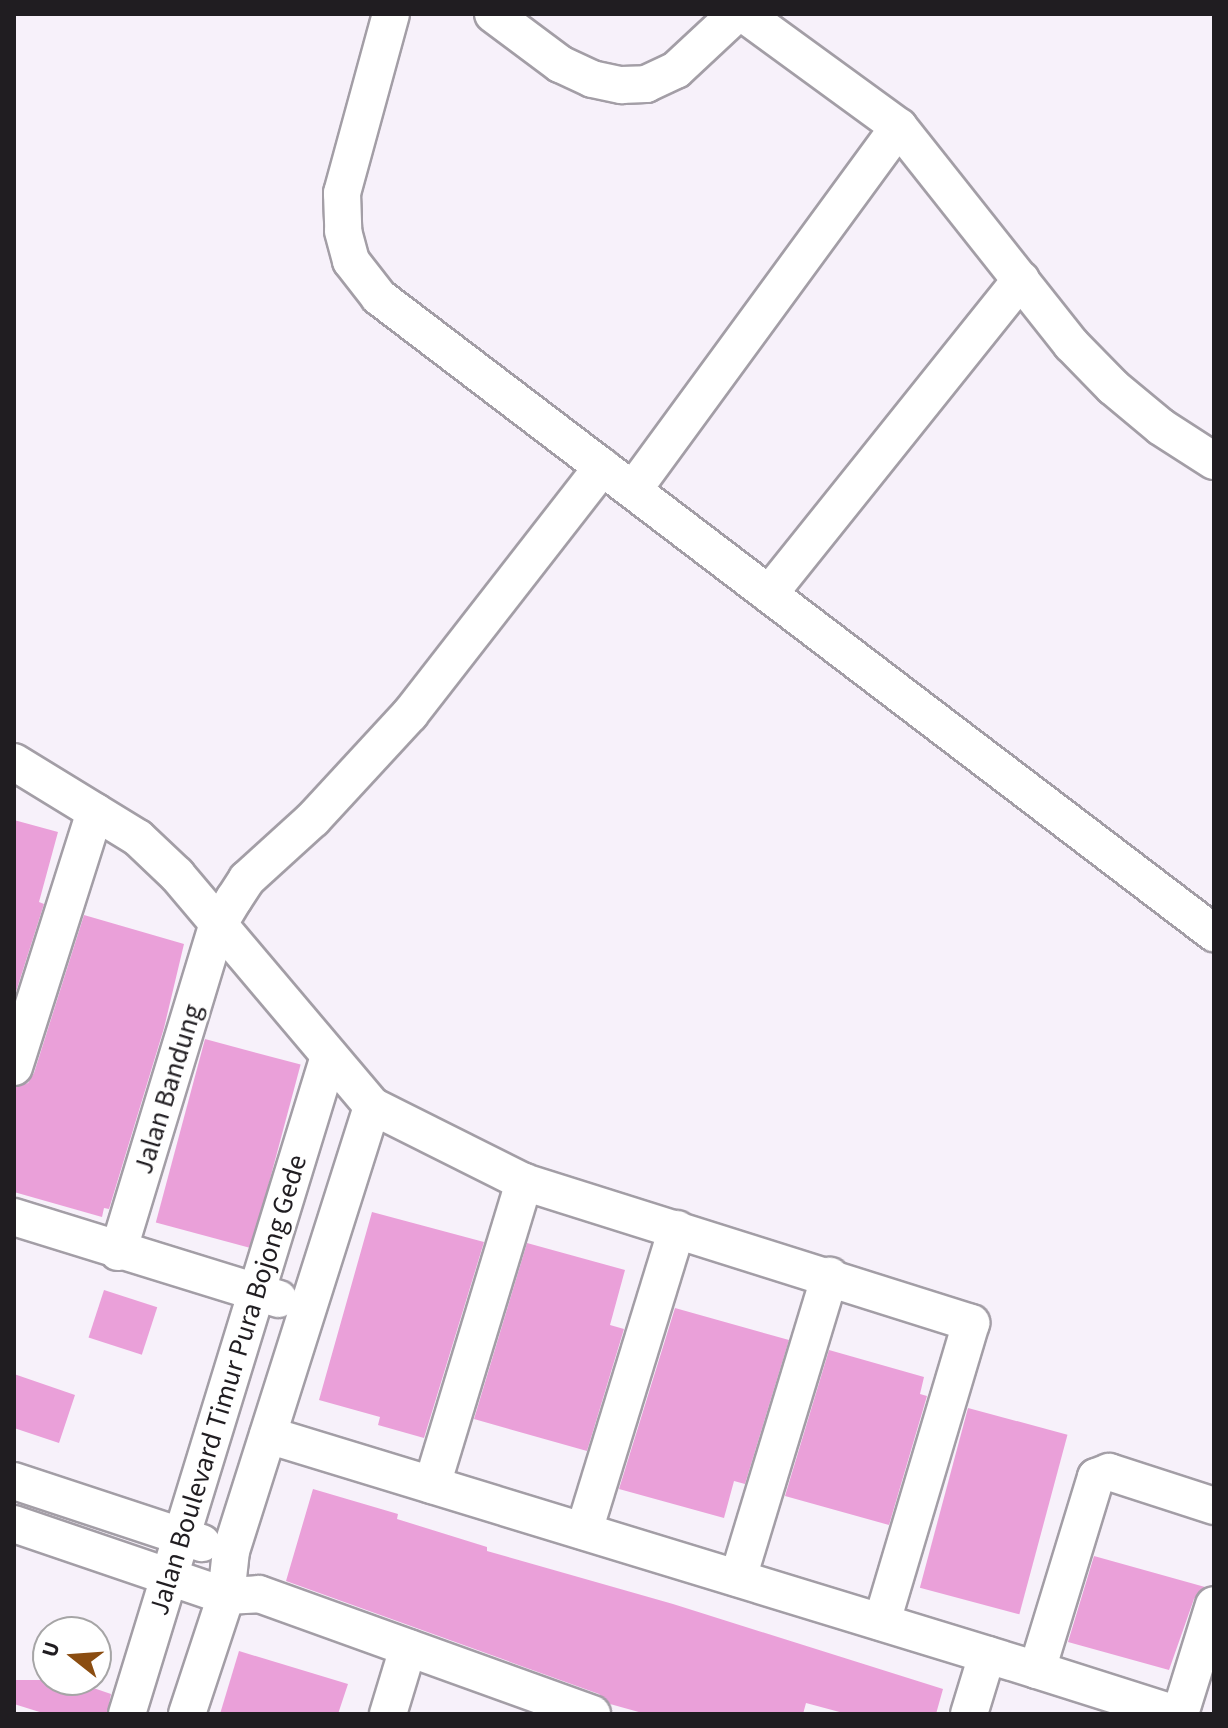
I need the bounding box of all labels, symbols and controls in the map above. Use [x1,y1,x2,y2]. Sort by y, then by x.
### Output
street label: Jalan Bandung [126,1000,210,1178]
street label: Jalan Boulevard Timur Pura Bojong Gede [142,1151,314,1619]
north arrow [32,1616,112,1696]
text: U [34,1638,68,1661]

